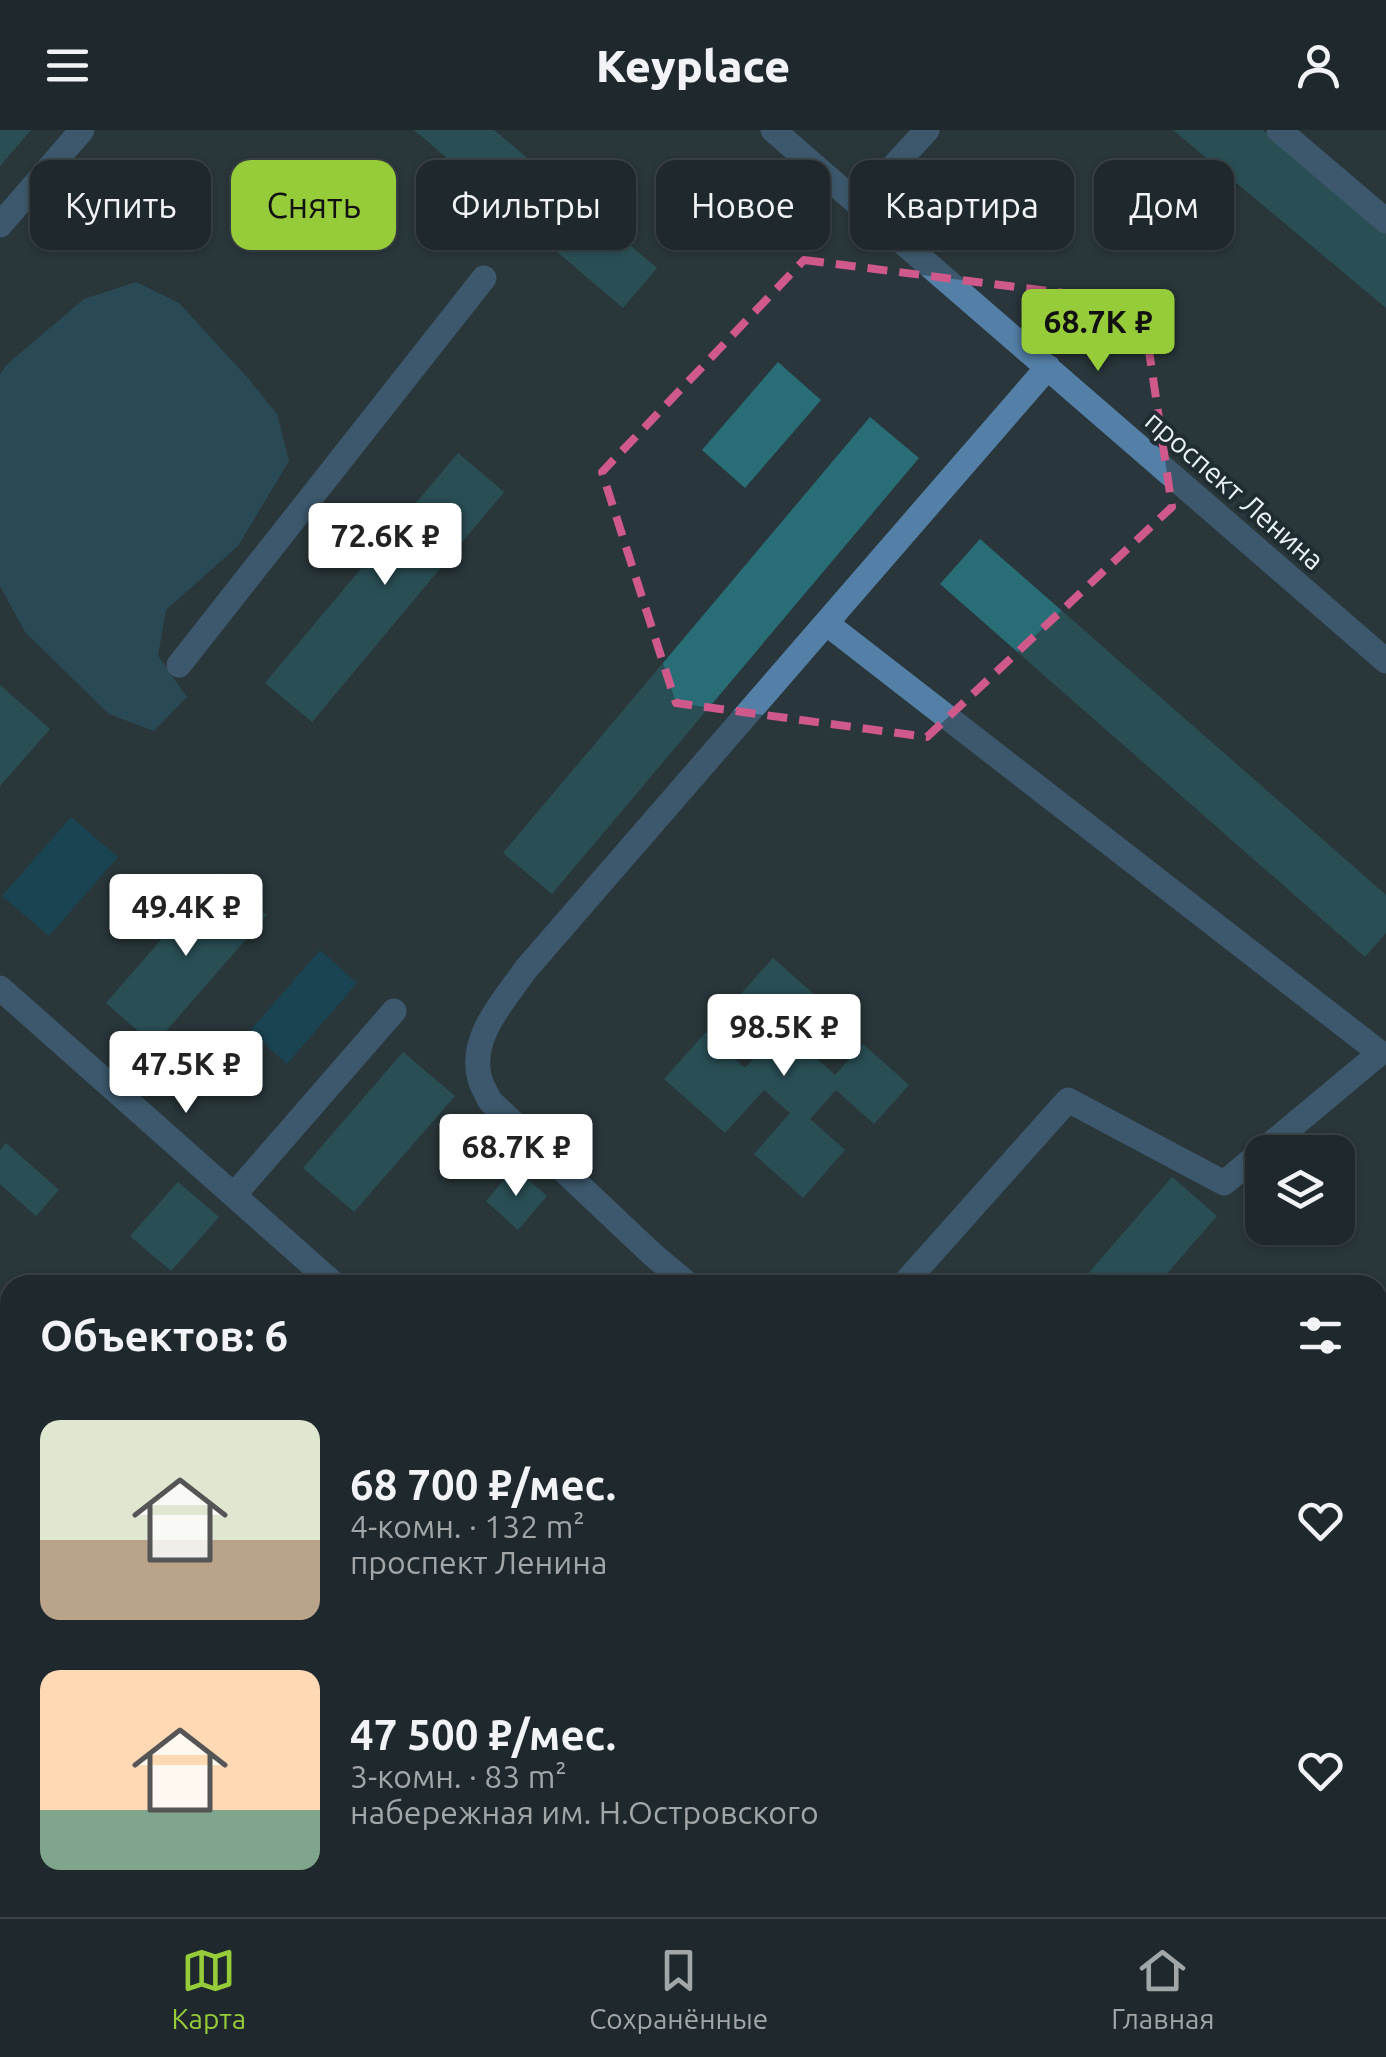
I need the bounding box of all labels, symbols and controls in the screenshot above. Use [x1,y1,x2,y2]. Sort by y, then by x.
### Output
icon: menu [40,38,95,93]
icon: person [1291,38,1346,93]
text: Keyplace [596,40,790,91]
chip: Купить [30,160,211,250]
chip: Снять [231,160,396,250]
chip: Фильтры [416,160,636,250]
chip: Новое [656,160,830,250]
chip: Квартира [850,160,1074,250]
chip: Дом [1094,160,1234,250]
pin: 68.7K ₽ [1006,289,1190,374]
text: 68.7K ₽ [1044,303,1152,339]
street label: проспект Ленина [1140,404,1330,576]
pin: 72.6K ₽ [293,503,477,588]
text: 72.6K ₽ [331,517,439,553]
pin: 49.4K ₽ [94,874,278,959]
text: 49.4K ₽ [132,888,240,924]
pin: 98.5K ₽ [692,994,876,1079]
text: 98.5K ₽ [730,1008,838,1044]
pin: 47.5K ₽ [94,1031,278,1116]
text: 47.5K ₽ [132,1045,240,1081]
pin: 68.7K ₽ [424,1114,608,1199]
text: 68.7K ₽ [462,1128,570,1164]
map controls [1245,1135,1355,1245]
button: layers [1245,1135,1355,1245]
icon: filters [1293,1308,1348,1363]
text: Объектов: 6 [40,1312,288,1359]
icon: home [120,1460,240,1580]
text: 68 700 ₽/мес. [350,1461,616,1508]
icon: heart [1293,1493,1348,1548]
text: 4-комн. · 132 m² [350,1508,585,1544]
text: проспект Ленина [350,1544,607,1580]
icon: home [120,1710,240,1830]
text: 47 500 ₽/мес. [350,1711,616,1758]
icon: heart [1293,1743,1348,1798]
text: 3-комн. · 83 m² [350,1758,567,1794]
text: набережная им. Н.Островского [350,1794,819,1830]
tab: Карта [172,1943,246,2034]
tab: Сохранённые [589,1943,768,2034]
tab: Главная [1111,1943,1214,2034]

